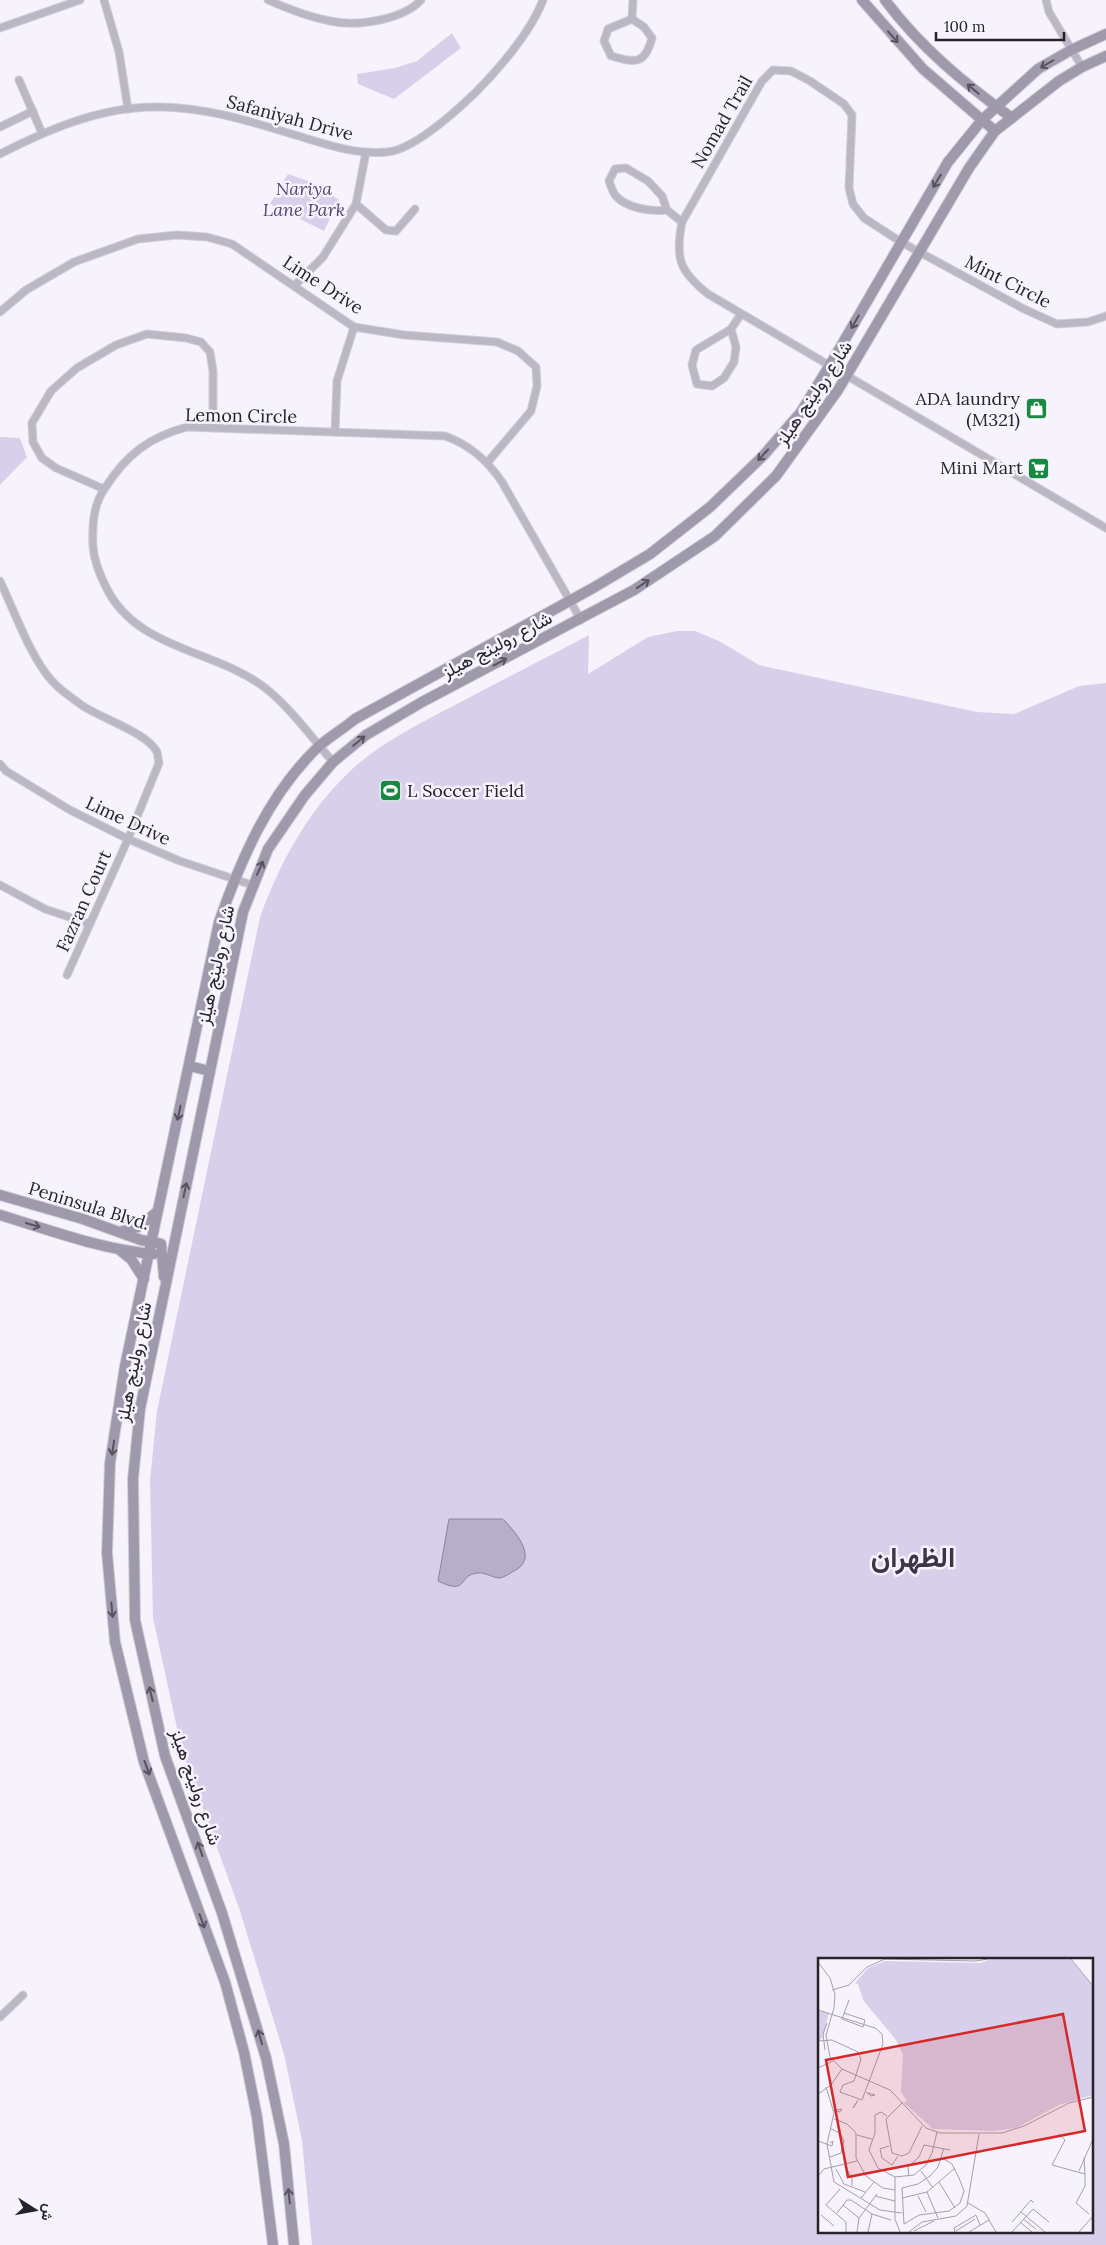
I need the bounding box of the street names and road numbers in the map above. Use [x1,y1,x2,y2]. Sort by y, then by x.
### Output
street label: Nomad Trail [686,71,757,172]
street label: Safaniyah Drive [224,90,356,146]
street label: Lime Drive [279,250,368,319]
street label: Mint Circle [961,250,1055,313]
street label: شارع رولينج هيلز [770,336,858,451]
street label: Lemon Circle [185,403,297,428]
street label: شارع رولينج هيلز [437,606,556,685]
street label: Lime Drive [82,791,175,850]
street label: Fazran Court [51,846,116,955]
street label: شارع رولينج هيلز [191,903,240,1028]
street label: Peninsula Blvd. [26,1176,152,1235]
street label: شارع رولينج هيلز [110,1300,157,1425]
street label: شارع رولينج هيلز [165,1725,227,1848]

